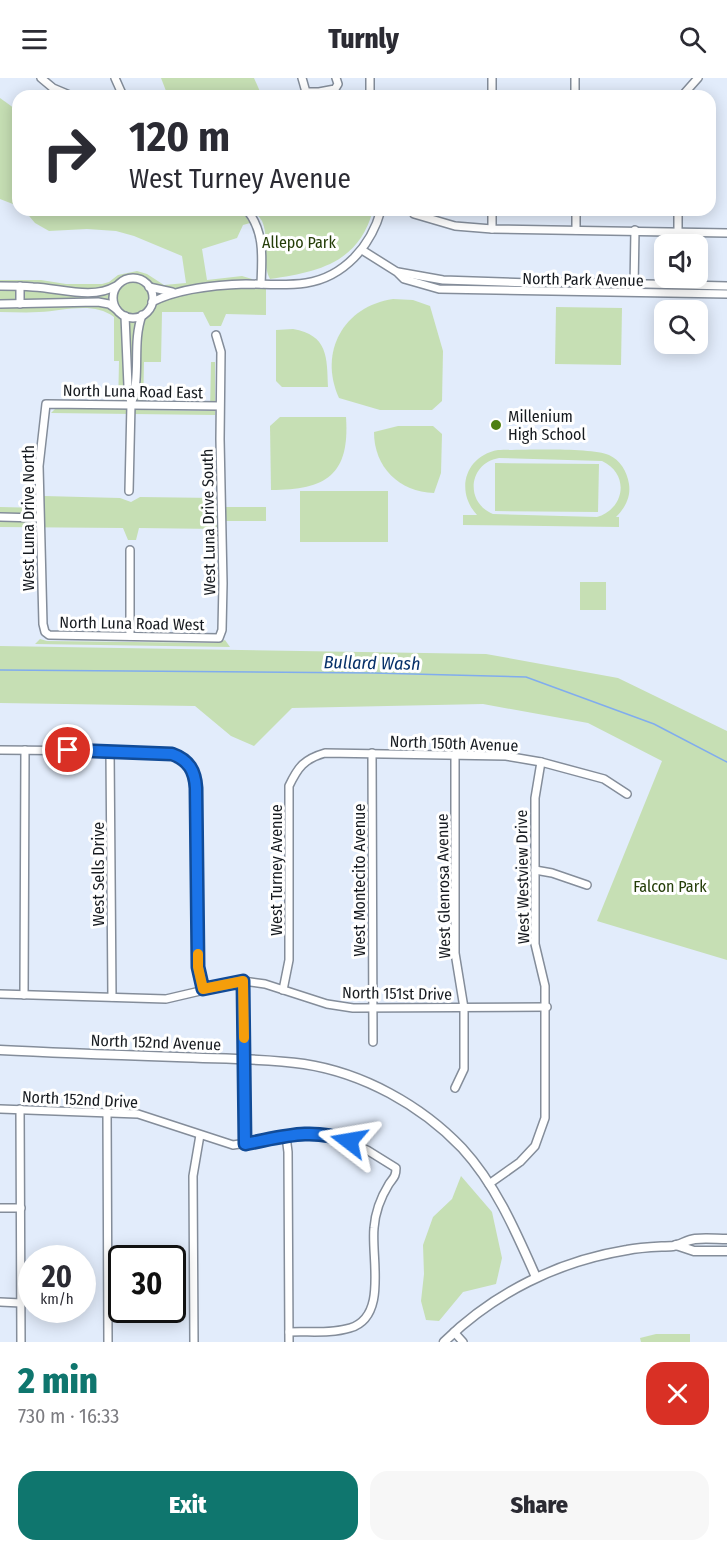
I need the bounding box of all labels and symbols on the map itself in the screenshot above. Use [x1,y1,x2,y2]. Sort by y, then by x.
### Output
park label: Allepo Park [262,233,336,252]
street label: North Park Avenue [522,269,644,290]
street label: North Luna Road East [63,381,204,402]
place label: Millenium High School [508,407,586,444]
marker: Millenium High School [489,418,503,432]
street label: West Luna Drive North [19,445,38,591]
street label: West Luna Drive South [198,448,219,596]
street label: North Luna Road West [59,613,205,634]
water label: Bullard Wash [323,651,421,675]
pin [42,724,93,775]
street label: North 150th Avenue [389,732,519,755]
street label: West Turney Avenue [267,804,286,936]
street label: West Montecito Avenue [350,804,369,956]
street label: West Westview Drive [512,810,533,944]
street label: West Glenrosa Avenue [433,813,454,959]
street label: West Sells Drive [89,822,108,926]
park label: Falcon Park [633,877,707,896]
street label: North 151st Drive [342,983,452,1004]
street label: North 152nd Avenue [90,1031,222,1054]
street label: North 152nd Drive [21,1087,139,1112]
position arrow [317,1109,381,1173]
speed limit sign: 30 [108,1245,186,1323]

